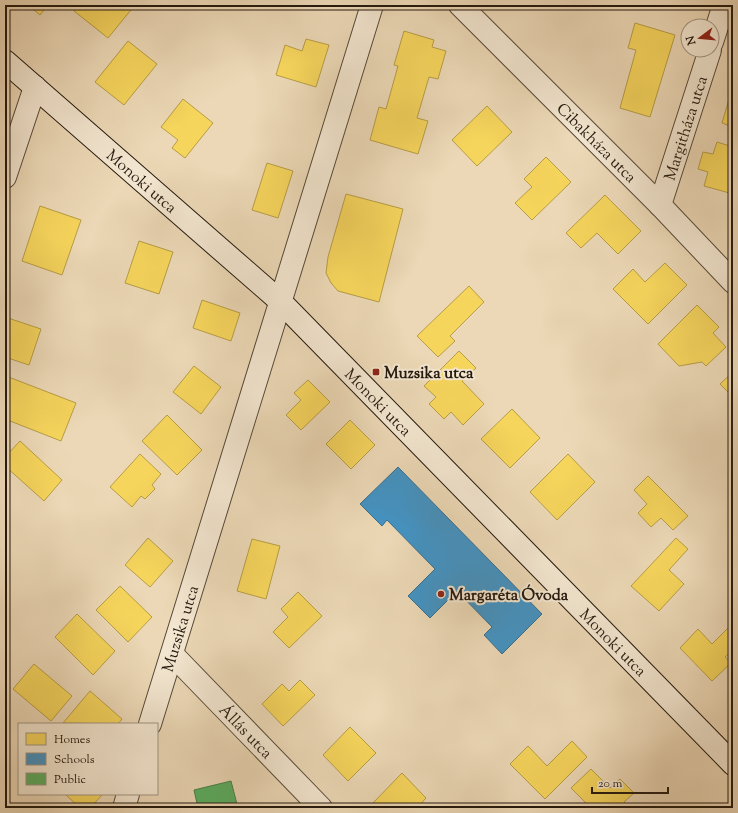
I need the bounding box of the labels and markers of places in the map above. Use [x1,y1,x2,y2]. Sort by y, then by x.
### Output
place label: Muzsika utca [384,363,474,386]
marker: Muzsika utca [371,367,381,377]
place label: Margaréta Óvoda [449,584,569,608]
marker: Margaréta Óvoda [436,589,446,599]

